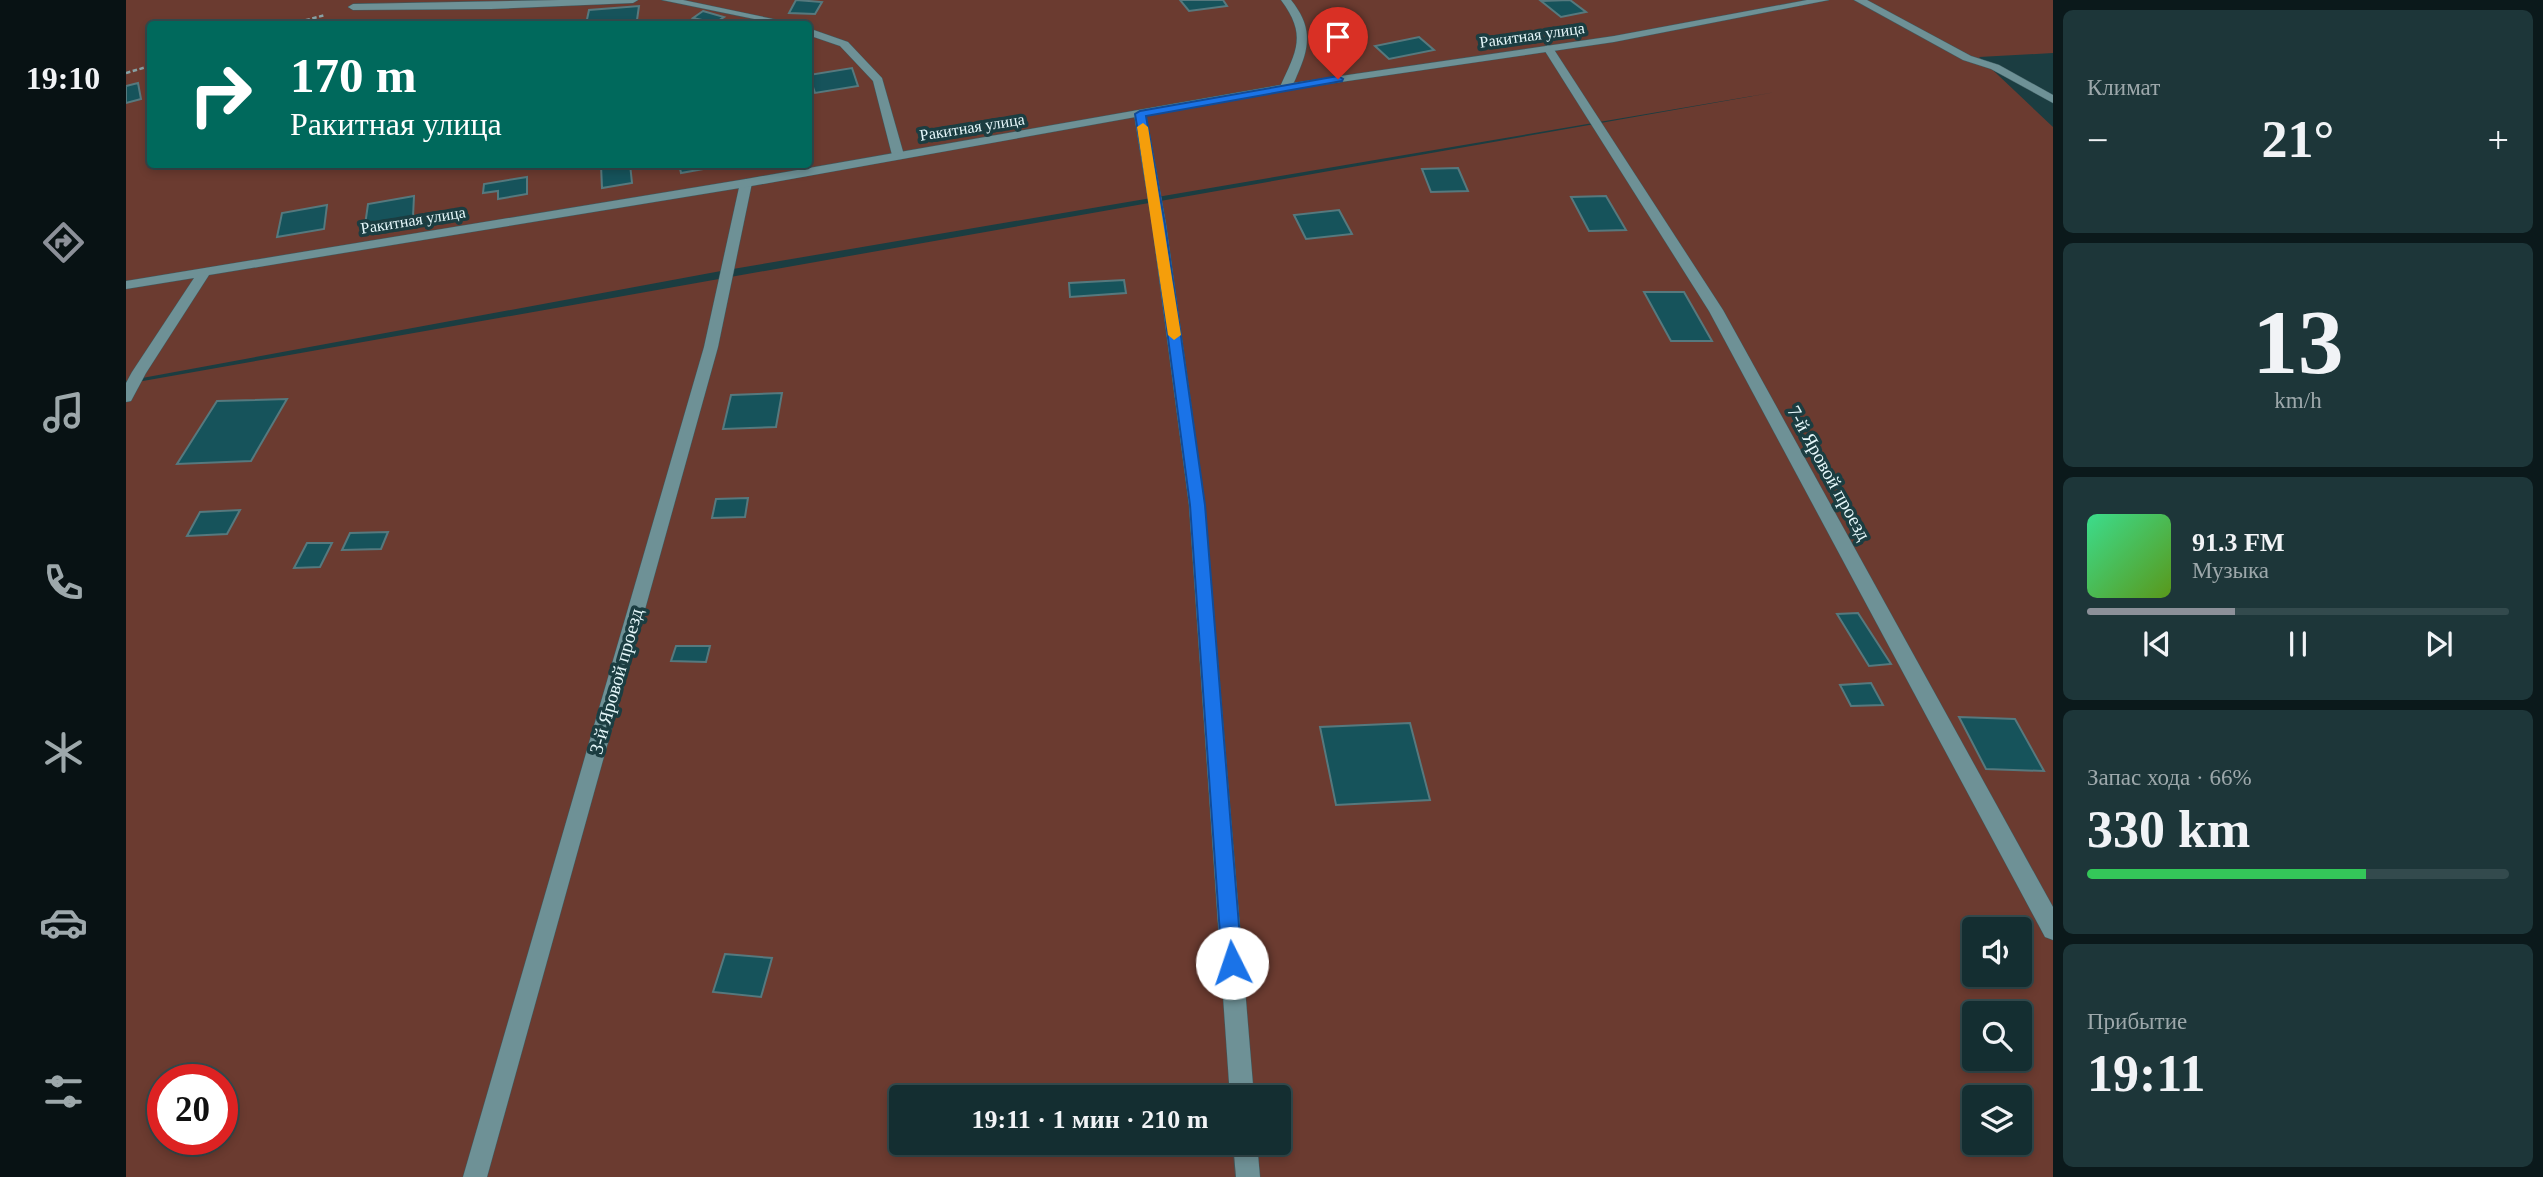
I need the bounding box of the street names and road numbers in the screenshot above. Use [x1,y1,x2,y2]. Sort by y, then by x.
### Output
street label: Ракитная улица [1478,19,1586,52]
street label: Ракитная улица [918,110,1026,145]
street label: Ракитная улица [359,203,467,238]
street label: 7-й Яровой проезд [1783,402,1875,544]
street label: 3-й Яровой проезд [585,605,647,756]

